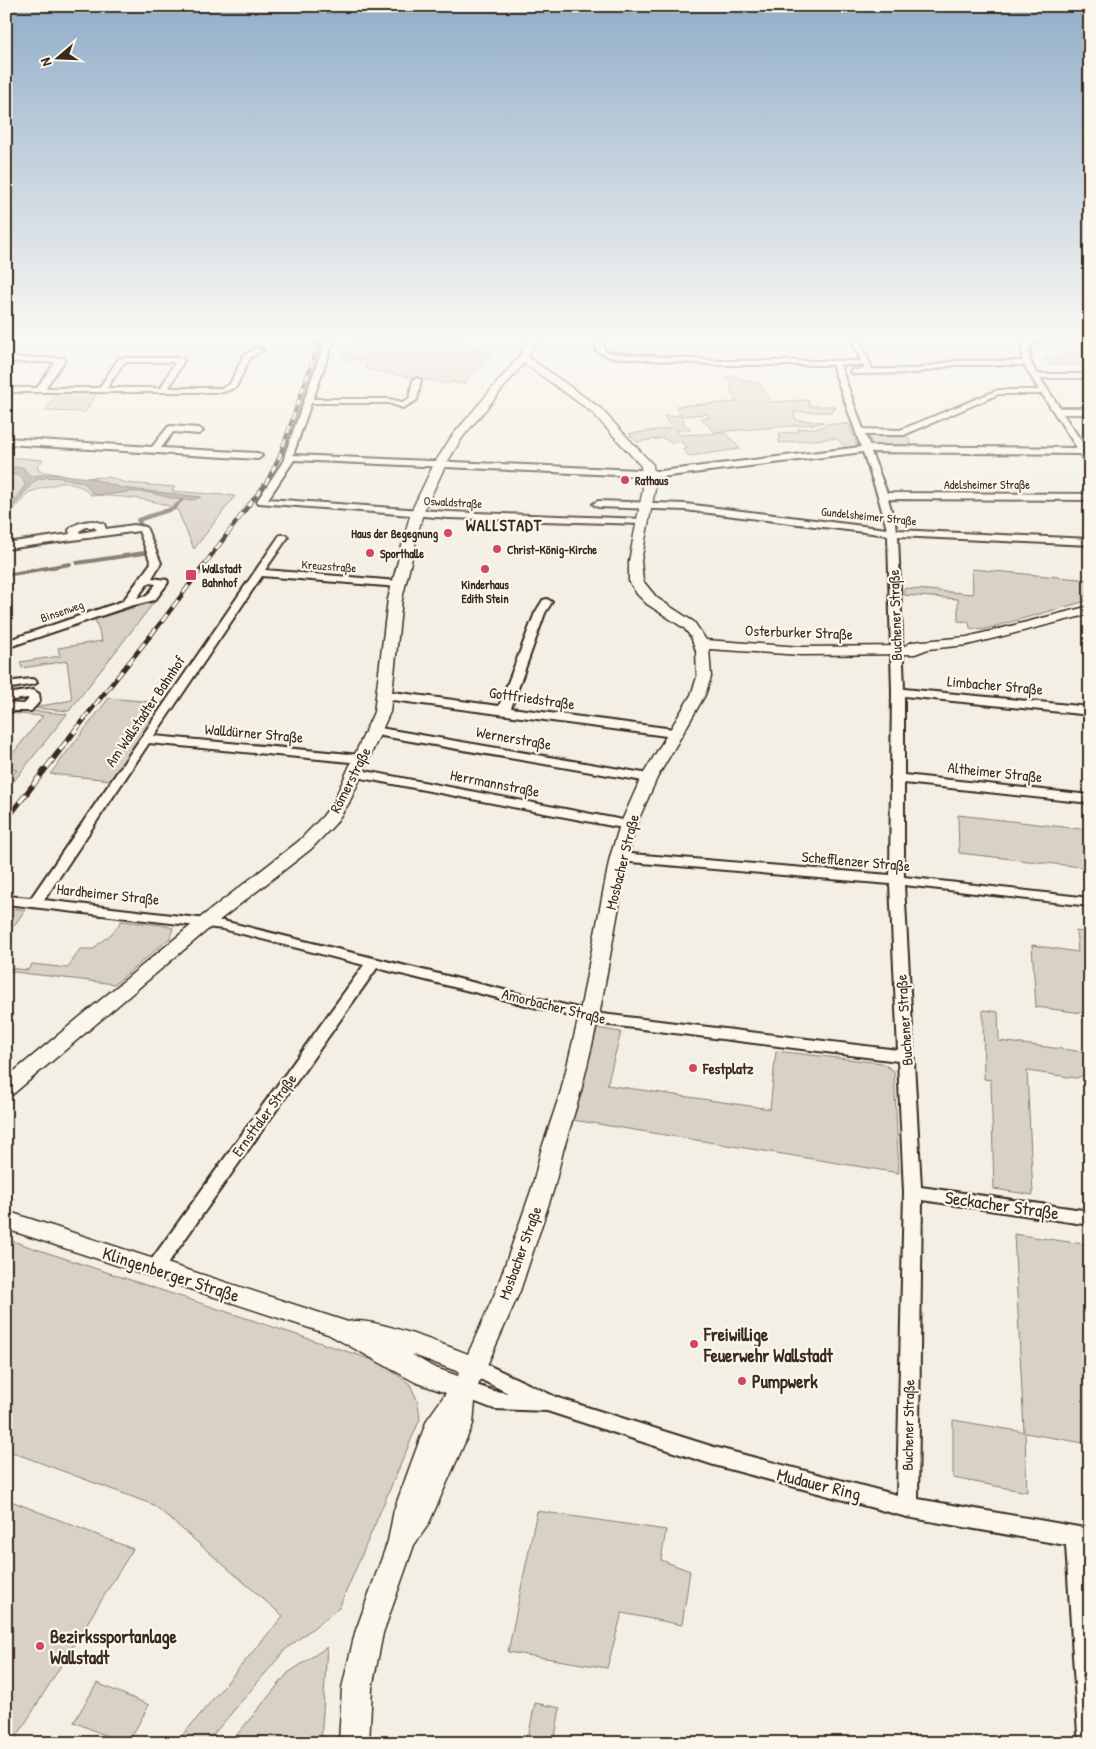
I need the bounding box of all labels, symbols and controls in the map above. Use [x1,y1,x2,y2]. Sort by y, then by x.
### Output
north arrow [32,32,82,82]
text: N [35,55,55,69]
place label: Rathaus [635,472,669,489]
marker: Rathaus [619,474,631,486]
street label: Adelsheimer Straße [944,476,1030,493]
street label: Oswaldstraße [423,492,483,512]
street label: Gundelsheimer Straße [820,503,918,530]
district label: WALLSTADT [466,514,542,536]
place label: Haus der Begegnung [351,525,439,543]
marker: Haus der Begegnung [442,527,454,539]
place label: Christ-König-Kirche [507,541,597,559]
marker: Christ-König-Kirche [491,543,503,555]
place label: Sporthalle [380,545,424,563]
marker: Sporthalle [364,547,376,559]
street label: Kreuzstraße [301,556,357,576]
place label: Wallstadt Bahnhof [202,560,242,591]
marker: Kinderhaus Edith Stein [479,563,491,575]
marker: Wallstadt Bahnhof [184,568,198,582]
street label: Buchener Straße [883,569,907,661]
place label: Kinderhaus Edith Stein [461,576,509,607]
street label: Binsenweg [38,596,86,626]
street label: Osterburker Straße [745,620,853,644]
street label: Am Wallstadter Bahnhof [100,651,190,771]
street label: Limbacher Straße [946,670,1044,700]
street label: Gottfriedstraße [488,682,576,714]
street label: Walldürner Straße [204,718,304,748]
street label: Wernerstraße [475,721,553,755]
street label: Römerstraße [324,743,376,817]
street label: Altheimer Straße [947,757,1043,787]
street label: Herrmannstraße [448,764,542,802]
street label: Mosbacher Straße [600,812,644,912]
street label: Schefflenzer Straße [801,846,911,876]
street label: Hardheimer Straße [56,878,160,910]
street label: Buchener Straße [890,974,918,1066]
street label: Amorbacher Straße [500,983,608,1029]
place label: Festplatz [702,1058,754,1080]
marker: Festplatz [687,1062,699,1074]
street label: Ernsttaler Straße [227,1069,301,1161]
street label: Seckacher Straße [943,1185,1061,1225]
street label: Mosbacher Straße [493,1203,547,1303]
street label: Klingenberger Straße [99,1240,243,1308]
place label: Freiwillige Feuerwehr Wallstadt [703,1322,833,1368]
marker: Freiwillige Feuerwehr Wallstadt [688,1338,700,1350]
place label: Pumpwerk [752,1369,818,1395]
marker: Pumpwerk [736,1375,748,1387]
street label: Buchener Straße [897,1379,919,1471]
street label: Mudauer Ring [774,1461,864,1507]
place label: Bezirkssportanlage Wallstadt [50,1624,177,1670]
marker: Bezirkssportanlage Wallstadt [34,1640,46,1652]

